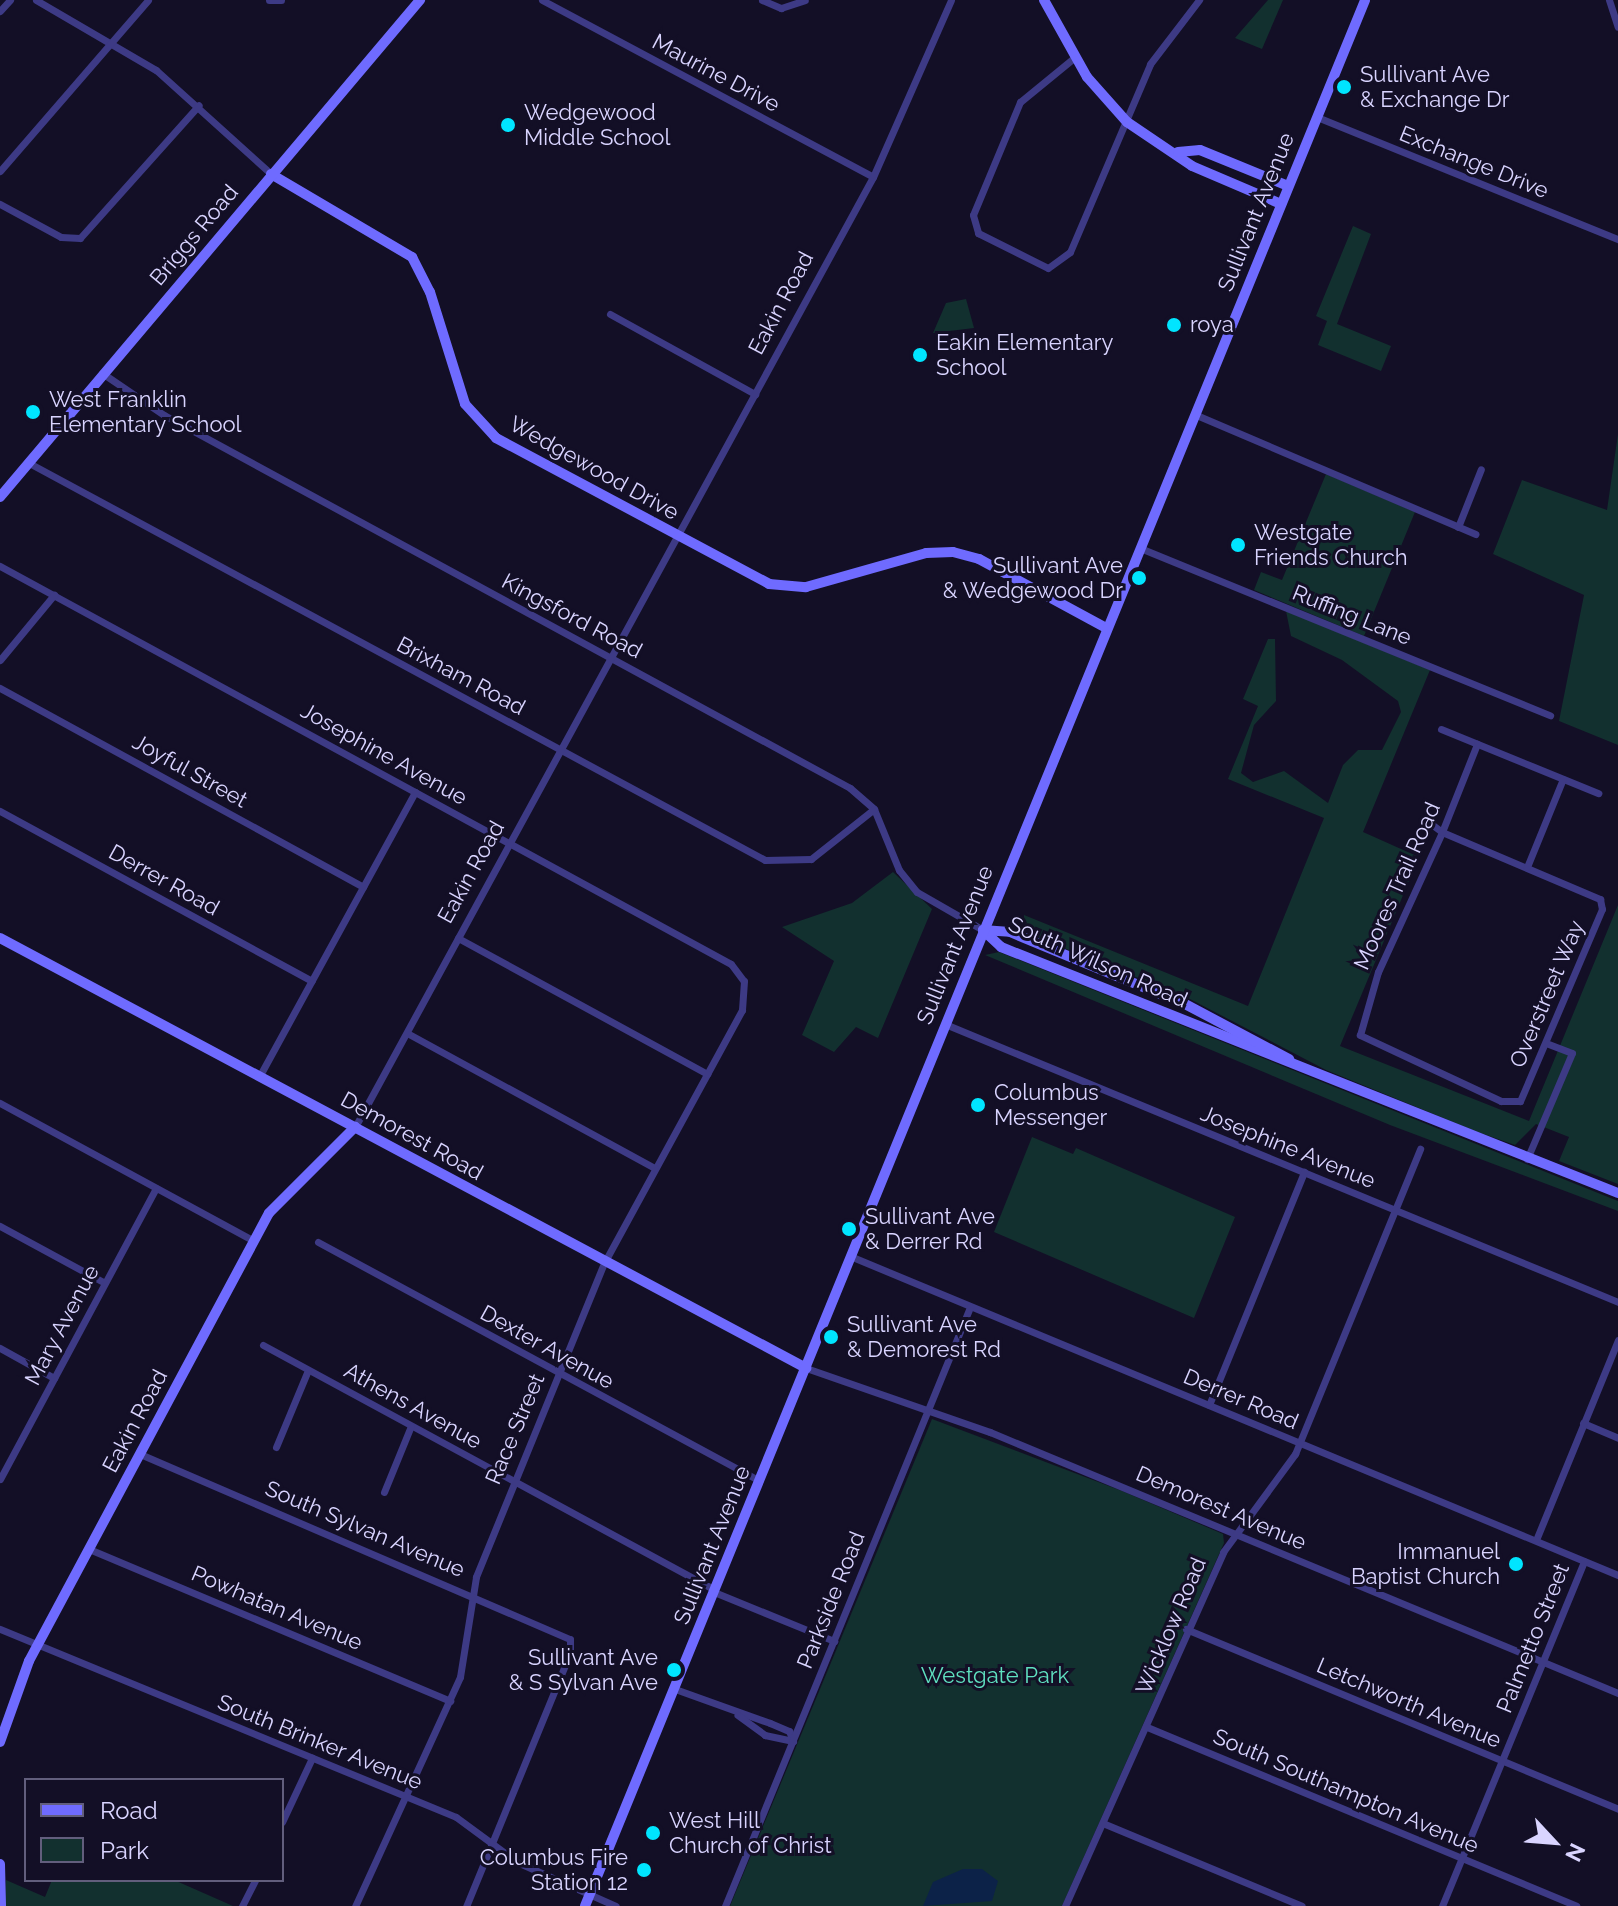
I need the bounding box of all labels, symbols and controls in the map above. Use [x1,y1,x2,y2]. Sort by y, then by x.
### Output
street label: Maurine Drive [648,28,784,118]
place label: Sullivant Ave & Exchange Dr [1360,61,1510,112]
marker: Sullivant Ave & Exchange Dr [1335,78,1353,96]
place label: Wedgewood Middle School [524,99,670,150]
marker: Wedgewood Middle School [499,116,517,134]
street label: Exchange Drive [1396,120,1552,204]
street label: Sullivant Avenue [1212,128,1300,296]
street label: Briggs Road [144,179,244,291]
street label: Eakin Road [743,247,819,359]
place label: roya [1190,312,1234,338]
marker: roya [1165,316,1183,334]
place label: Eakin Elementary School [936,329,1113,380]
marker: Eakin Elementary School [911,346,929,364]
place label: West Franklin Elementary School [49,386,242,438]
marker: West Franklin Elementary School [24,403,42,421]
street label: Wedgewood Drive [505,410,683,526]
place label: Westgate Friends Church [1254,519,1408,570]
marker: Westgate Friends Church [1229,536,1247,554]
place label: Sullivant Ave & Wedgewood Dr [942,552,1123,604]
street label: Kingsford Road [497,568,647,664]
marker: Sullivant Ave & Wedgewood Dr [1130,569,1148,587]
street label: Ruffing Lane [1289,579,1415,651]
street label: Brixham Road [392,631,530,721]
street label: Josephine Avenue [296,697,472,811]
street label: Joyful Street [128,728,252,814]
street label: Moores Trail Road [1348,797,1446,975]
street label: Eakin Road [432,816,510,928]
street label: Derrer Road [104,839,224,921]
street label: Sullivant Avenue [911,861,999,1029]
street label: South Wilson Road [1004,910,1192,1014]
street label: Overstreet Way [1504,916,1590,1072]
place label: Columbus Messenger [994,1079,1107,1130]
street label: Demorest Road [336,1086,488,1186]
marker: Columbus Messenger [969,1096,987,1114]
street label: Josephine Avenue [1196,1100,1380,1194]
place label: Sullivant Ave & Derrer Rd [865,1203,996,1254]
marker: Sullivant Ave & Derrer Rd [840,1220,858,1238]
street label: Mary Avenue [19,1260,105,1390]
street label: Dexter Avenue [475,1299,619,1395]
place label: Sullivant Ave & Demorest Rd [847,1311,1001,1362]
marker: Sullivant Ave & Demorest Rd [822,1328,840,1346]
street label: Athens Avenue [339,1357,487,1455]
street label: Derrer Road [1179,1363,1303,1435]
street label: Eakin Road [97,1365,173,1477]
street label: Race Street [480,1370,550,1488]
street label: Demorest Avenue [1132,1460,1310,1556]
street label: Sullivant Avenue [668,1461,756,1629]
street label: South Sylvan Avenue [261,1475,469,1583]
street label: Parkside Road [792,1528,870,1672]
place label: Immanuel Baptist Church [1351,1538,1500,1590]
street label: Wicklow Road [1130,1553,1212,1699]
marker: Immanuel Baptist Church [1507,1555,1525,1573]
street label: Palmetto Street [1491,1559,1575,1717]
street label: Powhatan Avenue [187,1560,367,1656]
place label: Sullivant Ave & S Sylvan Ave [508,1644,658,1696]
street label: Letchworth Avenue [1312,1652,1506,1754]
marker: Sullivant Ave & S Sylvan Ave [665,1661,683,1679]
park label: Westgate Park [921,1663,1069,1689]
street label: South Brinker Avenue [213,1689,427,1795]
street label: South Southampton Avenue [1209,1723,1483,1859]
legend [24,1778,284,1882]
text: Road [100,1796,158,1825]
north arrow [1514,1802,1594,1882]
place label: West Hill Church of Christ [669,1807,832,1858]
marker: West Hill Church of Christ [644,1824,662,1842]
text: Park [100,1836,149,1865]
text: N [1560,1839,1591,1866]
place label: Columbus Fire Station 12 [480,1844,628,1896]
marker: Columbus Fire Station 12 [635,1861,653,1879]

